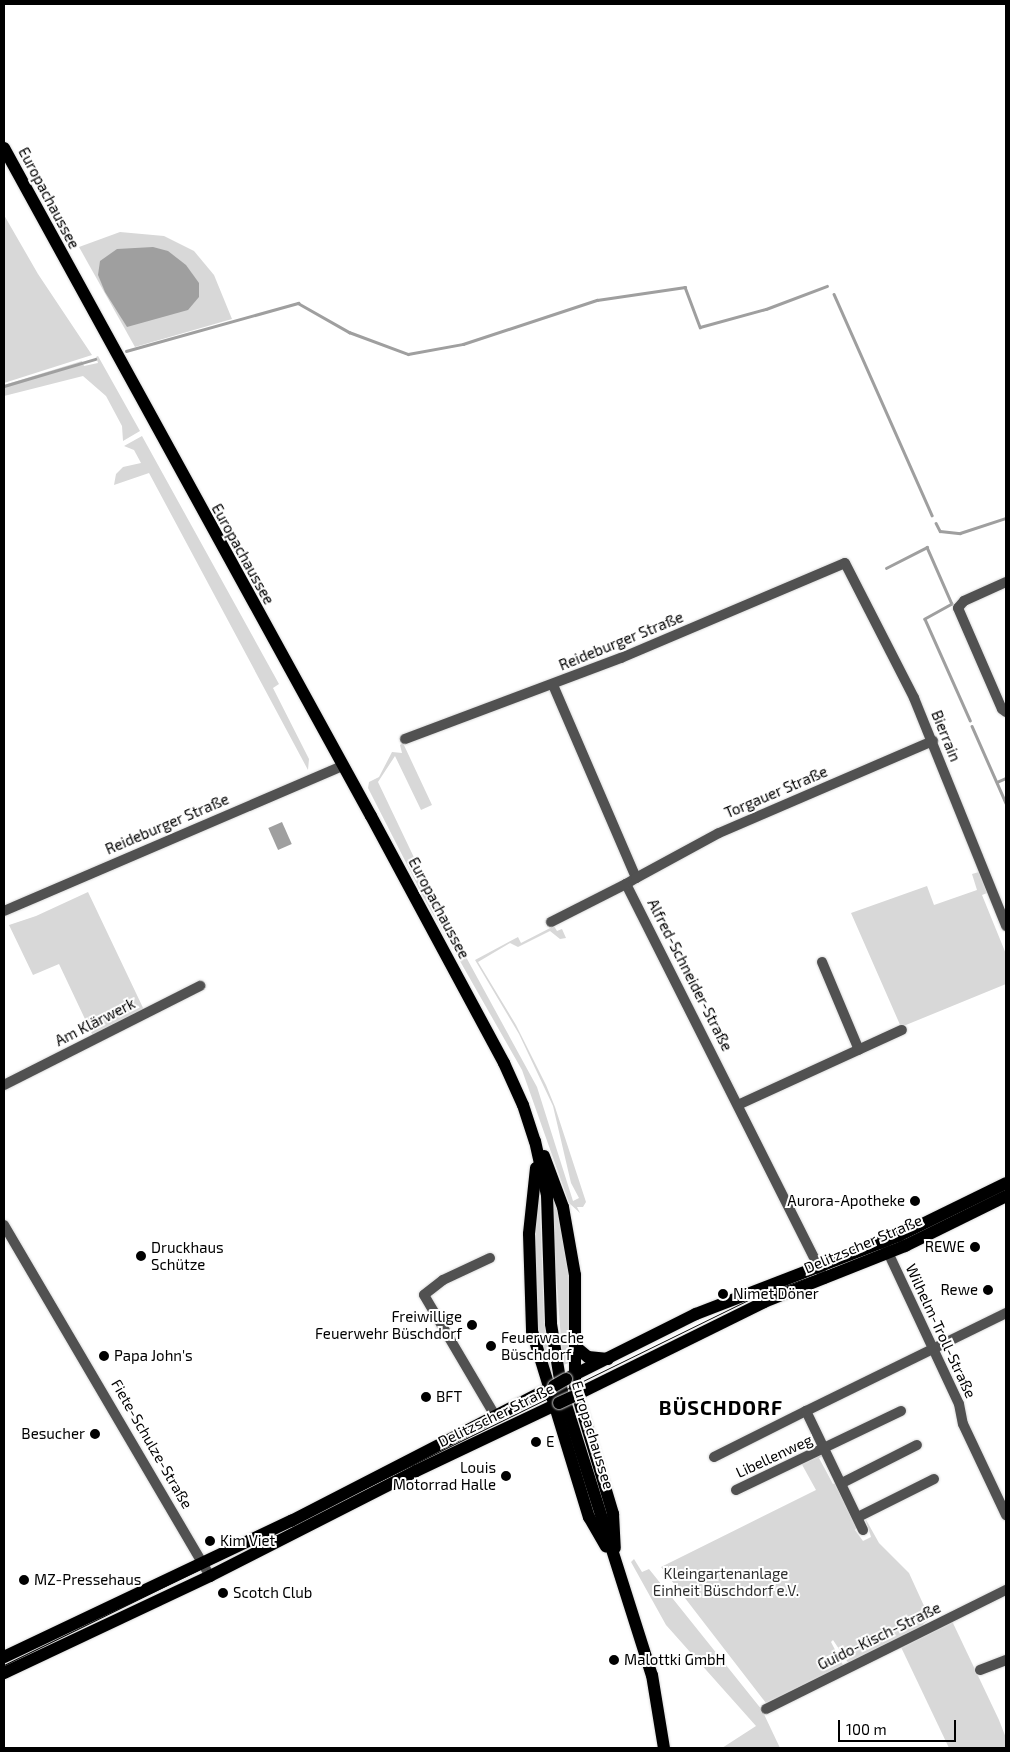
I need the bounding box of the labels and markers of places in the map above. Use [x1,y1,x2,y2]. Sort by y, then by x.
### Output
place label: Aurora-Apotheke [787,1192,905,1210]
marker: Aurora-Apotheke [909,1195,921,1207]
place label: Druckhaus Schütze [151,1238,224,1273]
place label: REWE [925,1238,965,1256]
marker: REWE [969,1241,981,1253]
marker: Druckhaus Schütze [135,1250,147,1262]
place label: Rewe [940,1281,978,1299]
marker: Rewe [982,1284,994,1296]
place label: Nimet Döner [733,1285,819,1303]
marker: Nimet Döner [717,1288,729,1300]
place label: Freiwillige Feuerwehr Büschdorf [315,1307,462,1342]
marker: Freiwillige Feuerwehr Büschdorf [466,1319,478,1331]
place label: Feuerwache Büschdorf [501,1328,584,1363]
marker: Feuerwache Büschdorf [485,1340,497,1352]
place label: Papa John's [114,1347,193,1365]
marker: Papa John's [98,1350,110,1362]
place label: BFT [436,1388,462,1406]
marker: BFT [420,1391,432,1403]
place label: Besucher [21,1425,85,1443]
marker: Besucher [89,1428,101,1440]
place label: E [546,1433,554,1451]
marker: E [530,1436,542,1448]
place label: Louis Motorrad Halle [393,1458,496,1493]
marker: Louis Motorrad Halle [500,1470,512,1482]
place label: Kim Viet [220,1532,276,1550]
marker: Kim Viet [204,1535,216,1547]
place label: MZ-Pressehaus [34,1571,141,1589]
marker: MZ-Pressehaus [18,1574,30,1586]
place label: Scotch Club [233,1584,312,1602]
marker: Scotch Club [217,1587,229,1599]
place label: Malottki GmbH [624,1651,726,1669]
marker: Malottki GmbH [608,1654,620,1666]

